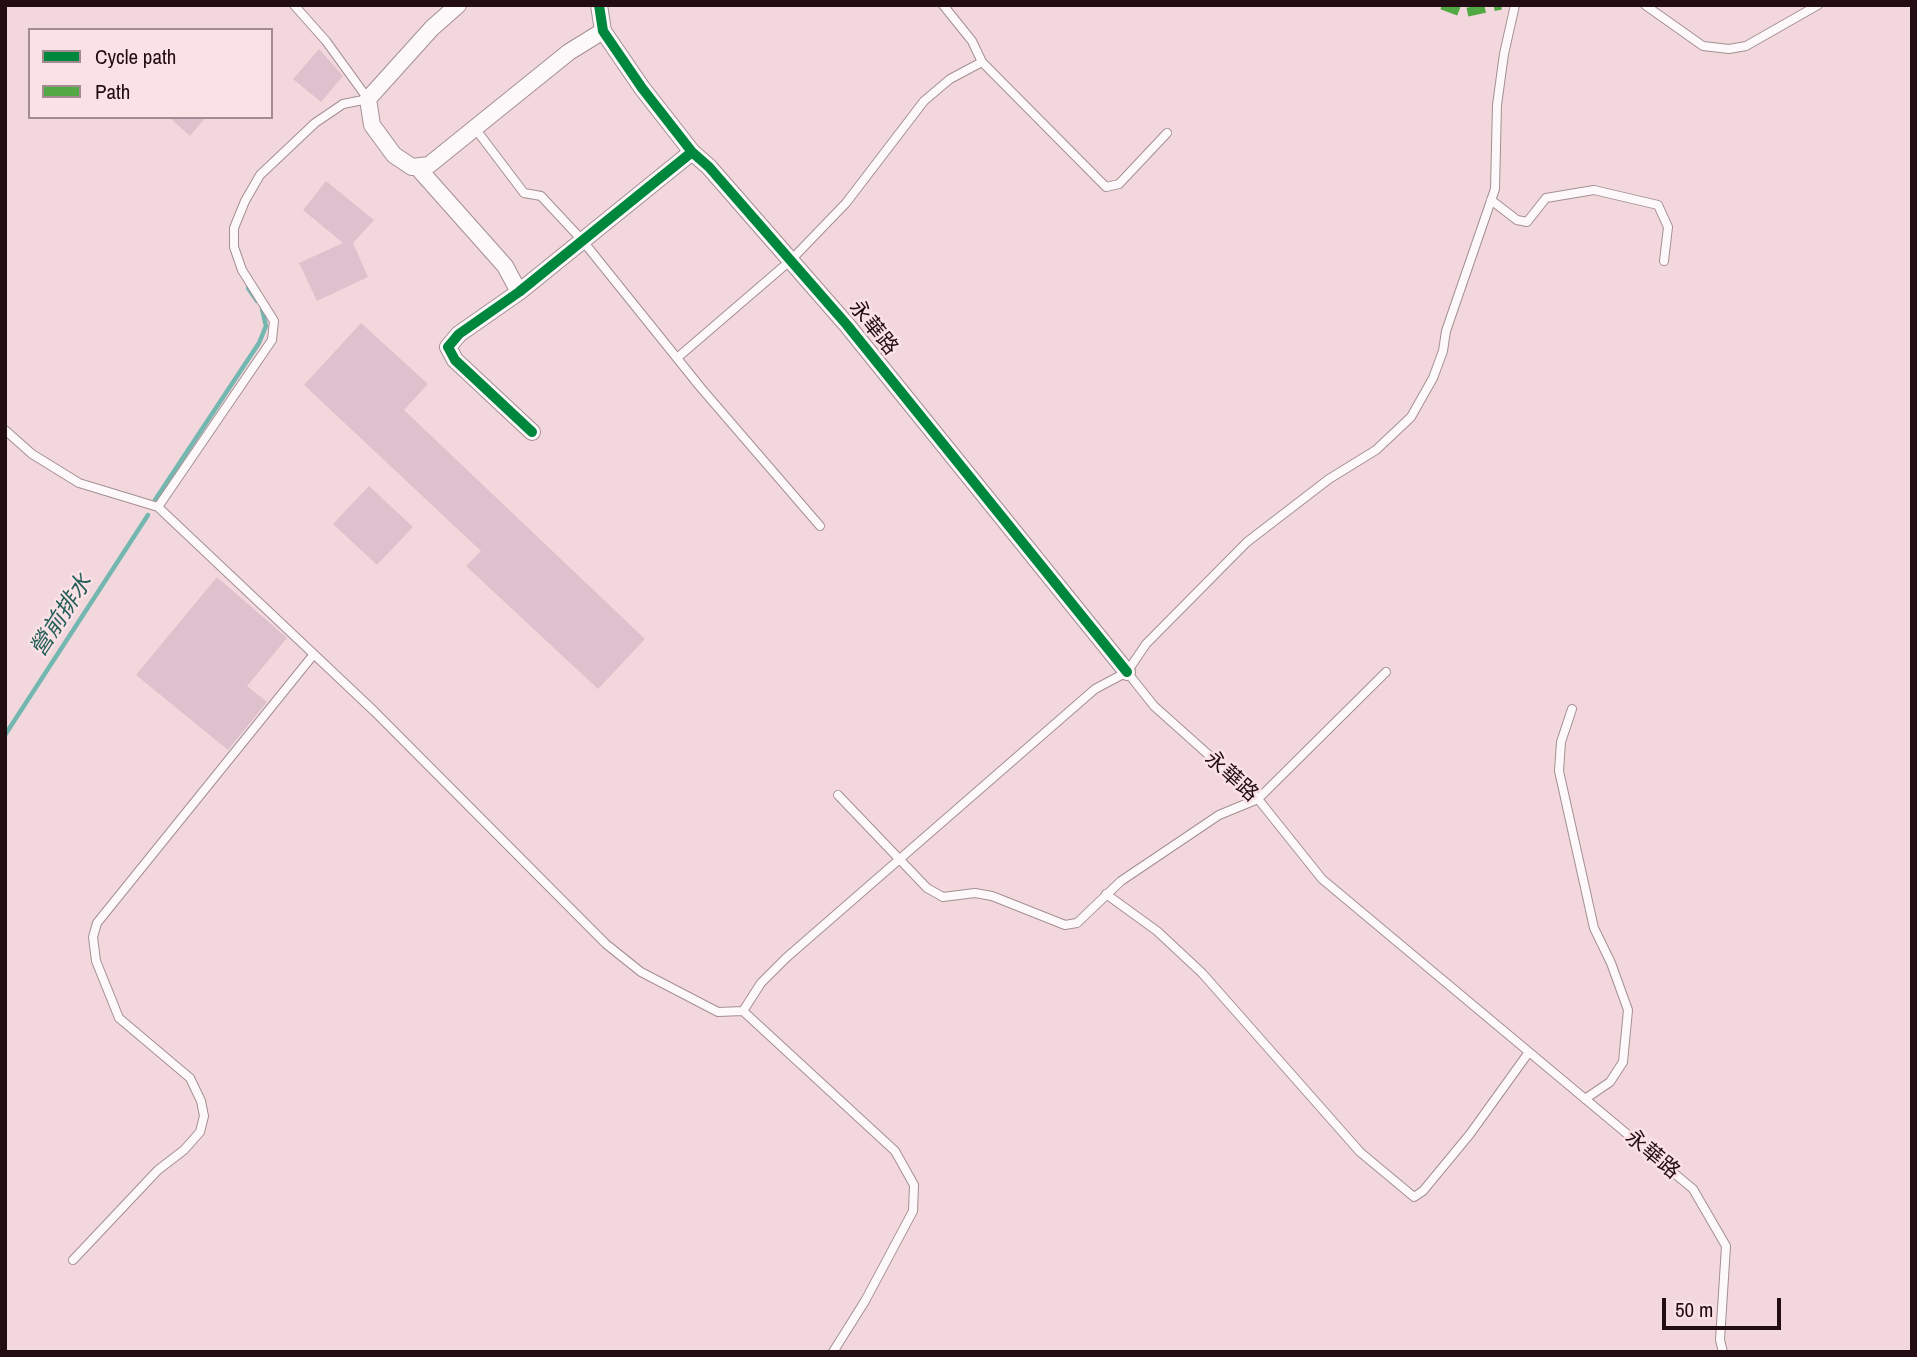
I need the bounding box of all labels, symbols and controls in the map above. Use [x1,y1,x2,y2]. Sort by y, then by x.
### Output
legend [28,28,273,119]
text: Cycle path [95,42,176,71]
text: Path [95,77,130,106]
street label: 永華路 [843,296,903,360]
water label: 營前排水 [25,570,99,662]
street label: 永華路 [1199,747,1263,807]
street label: 永華路 [1620,1125,1684,1185]
scale bar [1665,1284,1784,1328]
text: 50 m [1675,1295,1713,1324]

